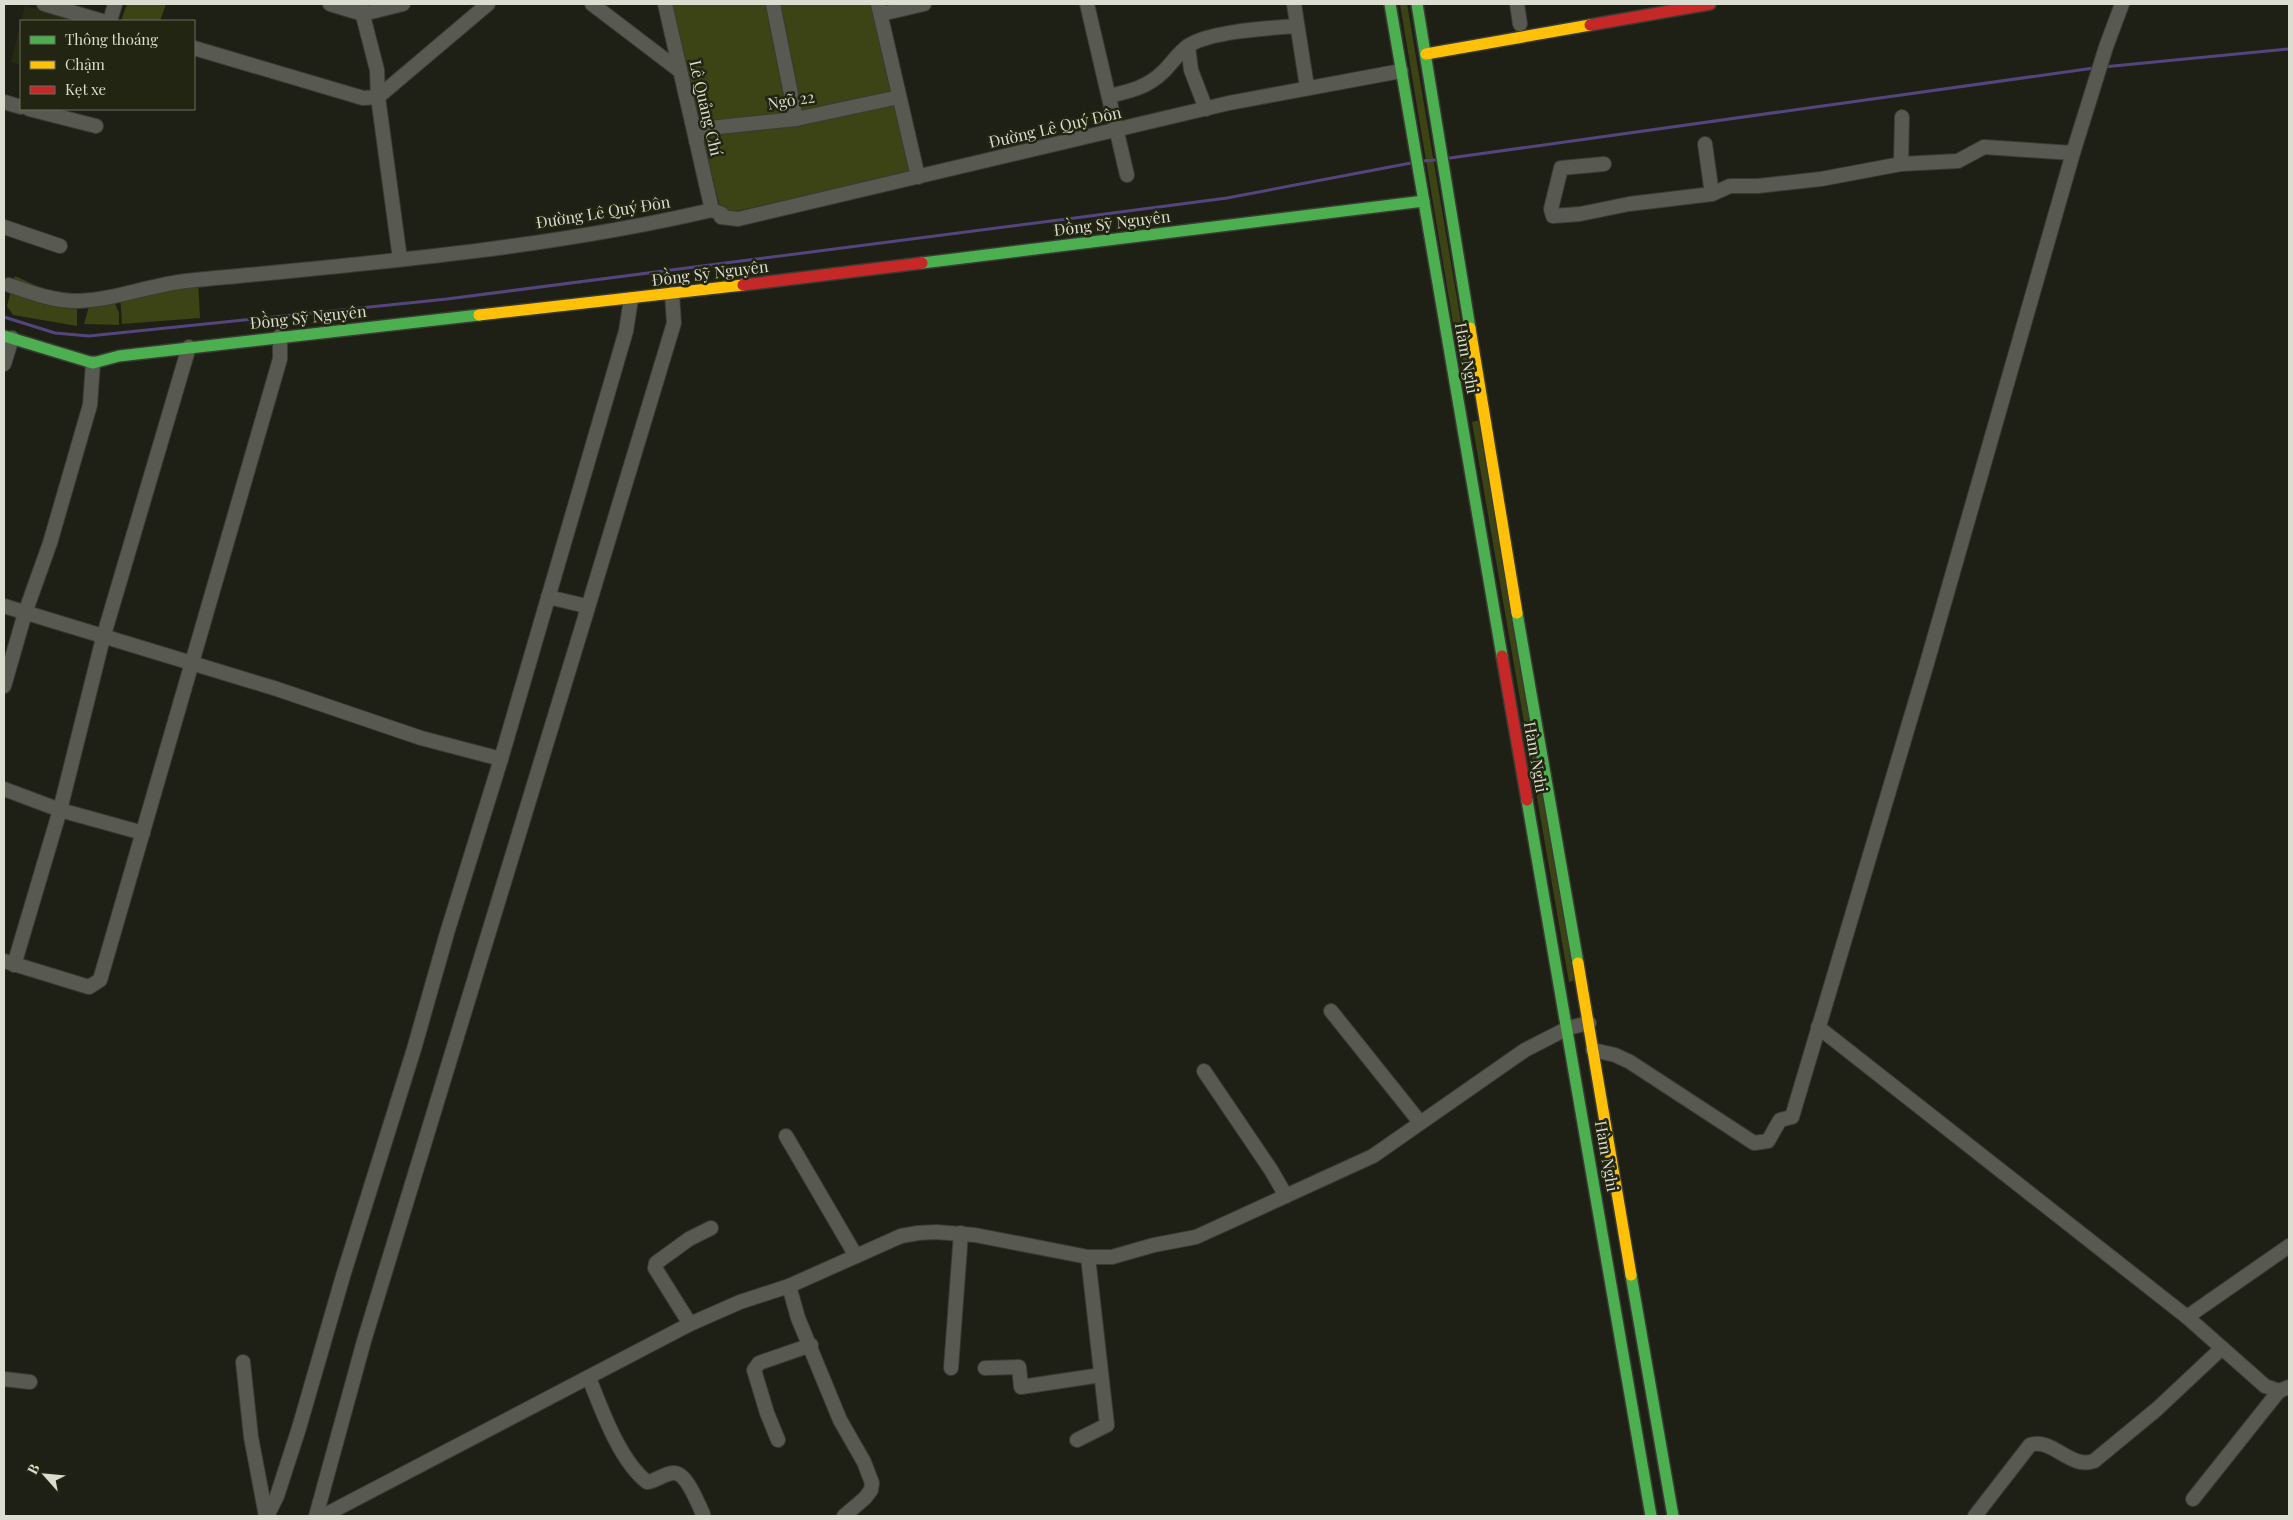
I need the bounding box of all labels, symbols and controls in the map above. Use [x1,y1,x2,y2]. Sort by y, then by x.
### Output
legend [20,20,195,110]
text: Thông thoáng [65,29,158,49]
text: Chậm [65,54,106,74]
street label: Lê Quảng Chí [685,58,728,158]
text: Kẹt xe [65,79,106,99]
street label: Ngõ 22 [766,85,816,114]
street label: Đường Lê Quý Đôn [986,101,1124,152]
street label: Đường Lê Quý Đôn [534,190,672,232]
street label: Đồng Sỹ Nguyên [1052,203,1172,240]
street label: Đồng Sỹ Nguyên [650,253,770,290]
street label: Đồng Sỹ Nguyên [248,298,368,333]
street label: Hàm Nghi [1451,321,1484,395]
street label: Hàm Nghi [1520,720,1553,794]
street label: Hàm Nghi [1591,1119,1624,1193]
north arrow [20,1450,70,1500]
text: B [22,1460,44,1477]

